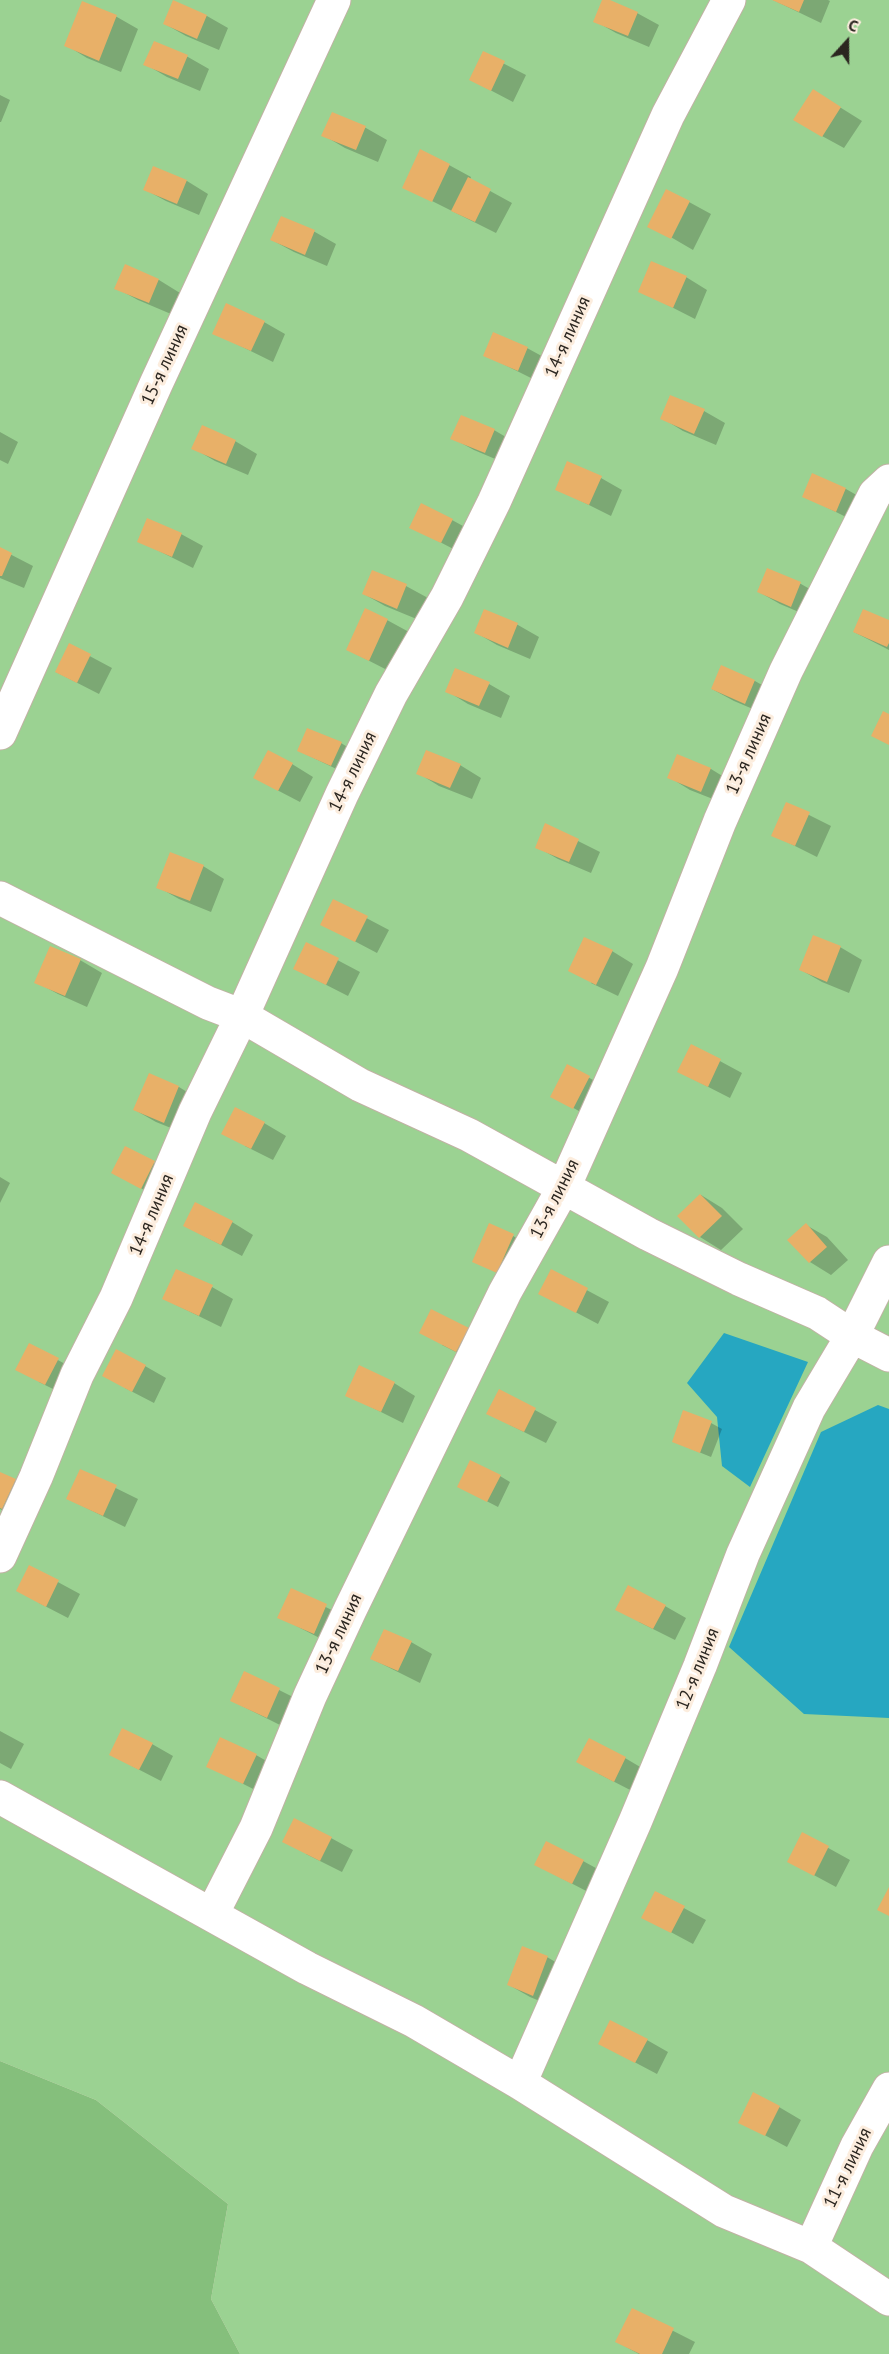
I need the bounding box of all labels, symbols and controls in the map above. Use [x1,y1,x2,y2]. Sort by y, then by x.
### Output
north arrow [817,12,877,72]
text: С [846,14,861,36]
street label: 14-я линия [541,293,595,381]
street label: 15-я линия [137,321,193,409]
street label: 13-я линия [722,710,776,798]
street label: 14-я линия [324,728,382,816]
street label: 13-я линия [526,1156,584,1242]
street label: 14-я линия [125,1171,179,1259]
street label: 13-я линия [311,1590,367,1678]
street label: 12-я линия [672,1625,724,1713]
street label: 11-я линия [819,2124,877,2212]

